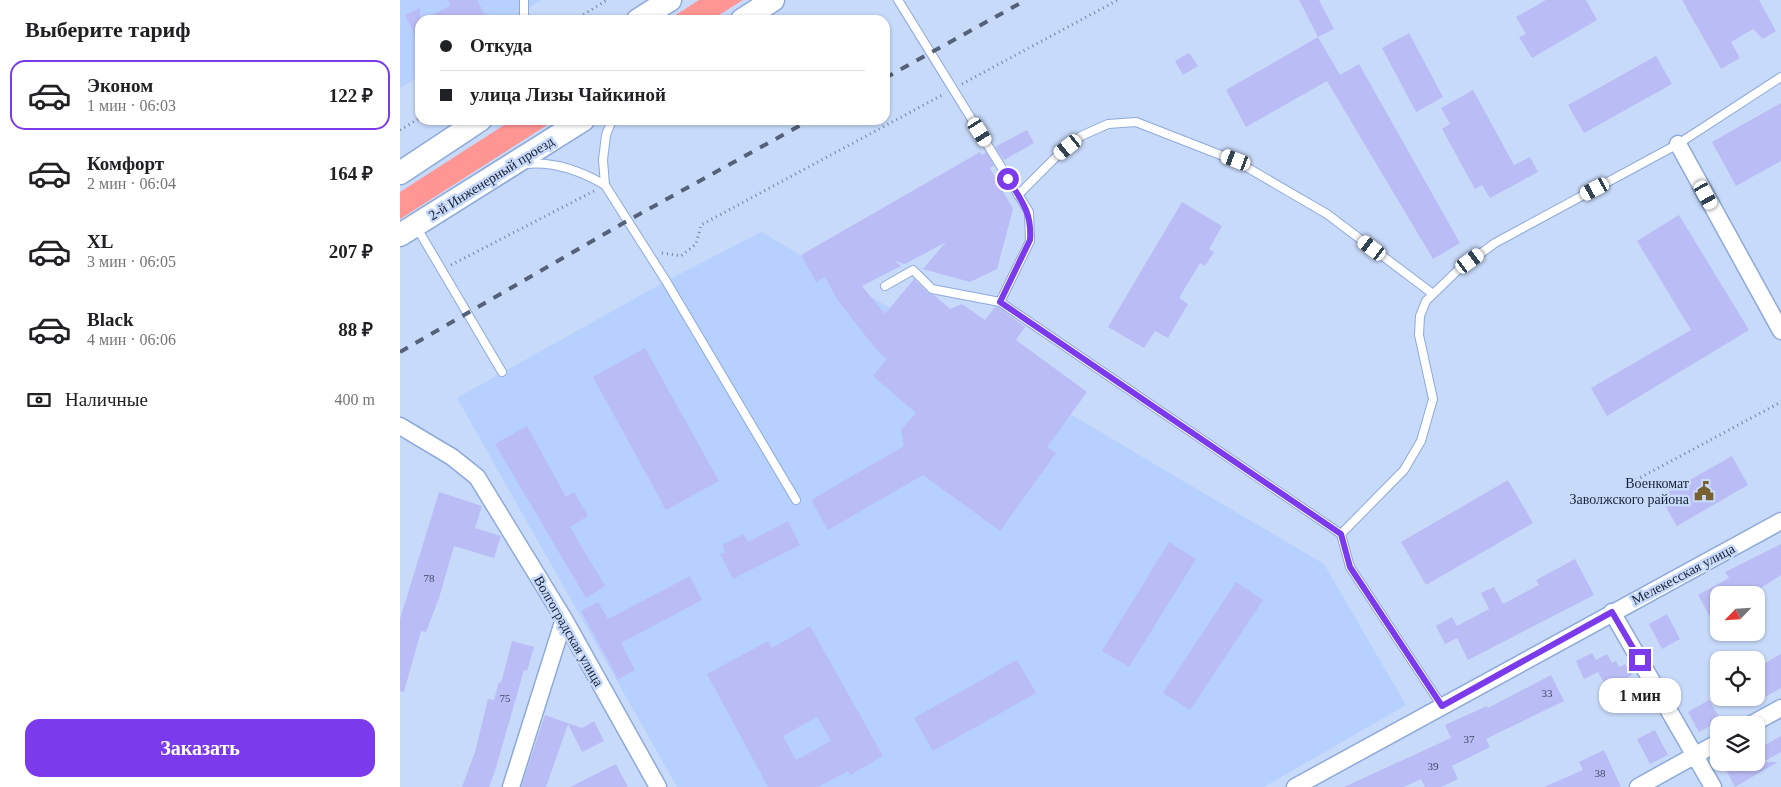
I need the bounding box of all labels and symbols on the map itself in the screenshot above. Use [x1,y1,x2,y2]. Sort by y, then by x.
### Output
car [965,115,994,149]
car [1051,132,1084,162]
street label: 2-й Инженерный проезд [426,134,557,223]
car [1219,148,1252,172]
route start [997,168,1019,190]
car [1578,175,1611,203]
car [1692,178,1719,212]
car [1355,233,1388,263]
car [1453,246,1486,276]
place label: Военкомат Заволжского района [1569,476,1690,507]
public building icon: Военкомат Заволжского района [1693,480,1715,502]
street label: Мелекесская улица [1629,541,1738,608]
house number: 78 [424,572,435,584]
street label: Волгоградская улица [531,573,607,690]
north arrow [1710,586,1765,641]
route end [1629,649,1651,671]
callout: 1 мин [1599,678,1681,712]
house number: 33 [1542,687,1553,699]
house number: 75 [500,692,511,704]
house number: 37 [1464,733,1475,745]
house number: 39 [1428,760,1439,772]
house number: 38 [1595,767,1606,779]

